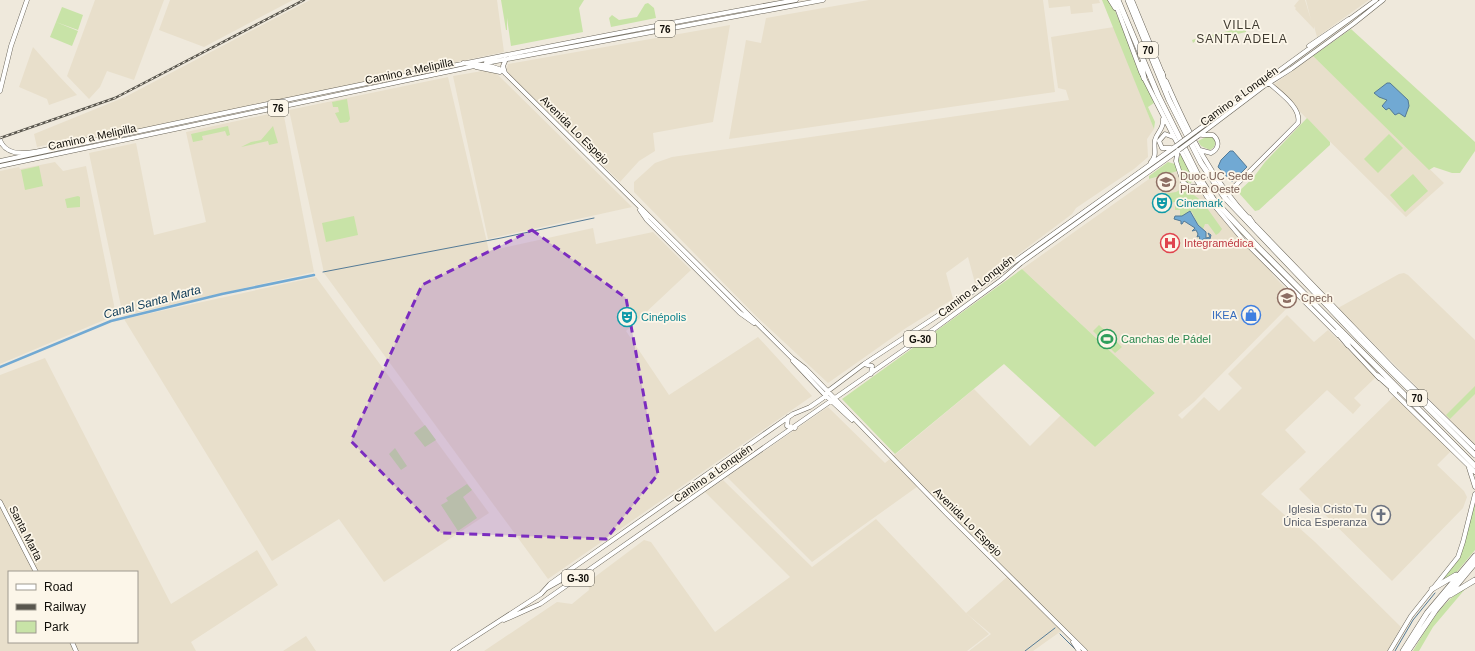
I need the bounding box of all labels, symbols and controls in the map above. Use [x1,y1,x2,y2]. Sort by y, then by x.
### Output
district label: VILLA SANTA ADELA [1196,18,1288,46]
road number: 76 [655,21,675,37]
road number: 70 [1138,42,1158,58]
street label: Camino a Melipilla [364,56,455,86]
street label: Camino a Lonquén [1198,64,1280,128]
street label: Avenida Lo Espejo [538,93,612,167]
road number: 76 [268,100,288,116]
street label: Camino a Melipilla [47,122,138,152]
place label: Duoc UC Sede Plaza Oeste [1180,170,1253,195]
school or university icon: Duoc UC Sede Plaza Oeste [1155,171,1177,193]
theatre icon: Cinemark [1151,192,1173,214]
place label: Cinemark [1176,197,1224,209]
hospital icon: Integramédica [1159,232,1181,254]
place label: Integramédica [1184,237,1255,249]
street label: Camino a Lonquén [936,253,1016,319]
water label: Canal Santa Marta [102,282,202,322]
school or university icon: Cpech [1276,287,1298,309]
place label: Cpech [1301,292,1333,304]
shop icon: IKEA [1240,304,1262,326]
theatre icon: Cinépolis [616,306,638,328]
place label: IKEA [1212,309,1238,321]
place label: Cinépolis [641,311,687,323]
sports icon: Canchas de Pádel [1096,328,1118,350]
road number: G-30 [904,331,936,347]
place label: Canchas de Pádel [1121,333,1211,345]
road number: 70 [1407,390,1427,406]
street label: Camino a Lonquén [671,441,755,505]
street label: Avenida Lo Espejo [931,485,1005,559]
place label: Iglesia Cristo Tu Única Esperanza [1283,503,1368,528]
street label: Santa Marta [7,504,45,563]
church icon: Iglesia Cristo Tu Única Esperanza [1370,504,1392,526]
road number: G-30 [562,570,594,586]
legend [8,571,138,643]
text: Road [44,580,73,594]
text: Railway [44,600,86,614]
text: Park [44,620,70,634]

